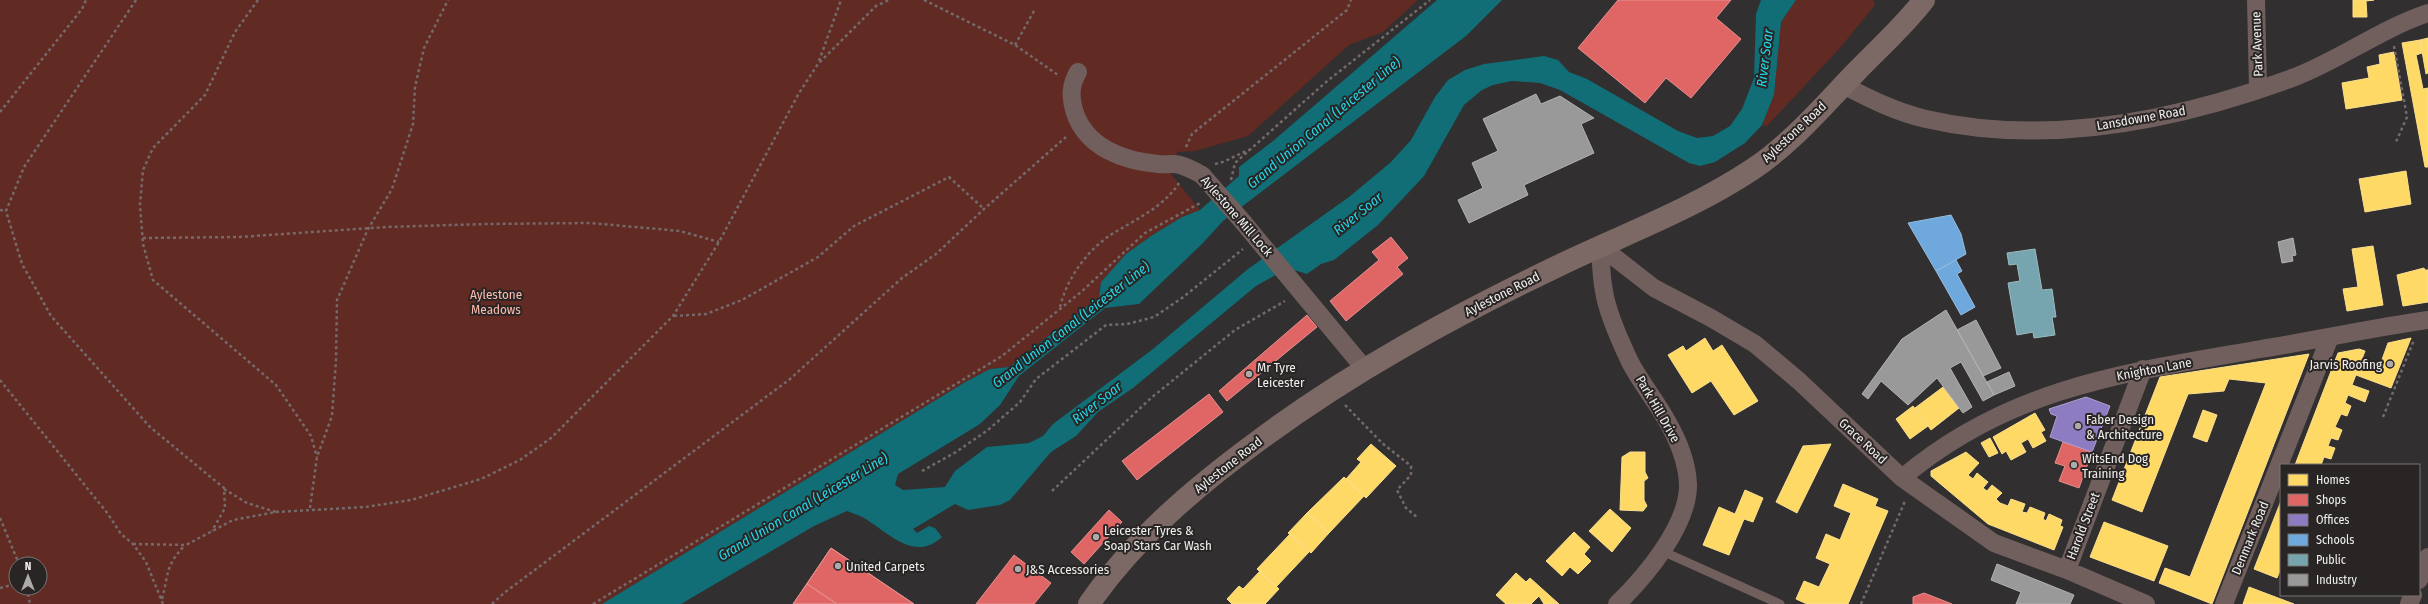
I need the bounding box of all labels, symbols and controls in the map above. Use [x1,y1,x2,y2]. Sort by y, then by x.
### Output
street label: Park Avenue [2248,11,2266,77]
water label: River Soar [1753,27,1777,88]
water label: Grand Union Canal (Leicester Line) [1244,54,1404,192]
street label: Aylestone Road [1759,98,1829,166]
street label: Lansdowne Road [2095,103,2187,133]
street label: Aylestone Mill Lock [1198,173,1277,260]
water label: River Soar [1330,188,1387,239]
water label: Grand Union Canal (Leicester Line) [989,258,1153,392]
street label: Aylestone Road [1462,269,1542,319]
park label: Aylestone Meadows [470,287,522,317]
street label: Knighton Lane [2115,354,2193,384]
place label: Jarvis Roofing [2310,357,2383,372]
marker: Jarvis Roofing [2385,359,2395,369]
place label: Mr Tyre Leicester [1257,360,1305,390]
marker: Mr Tyre Leicester [1244,369,1254,379]
street label: Park Hill Drive [1633,373,1683,445]
water label: River Soar [1069,378,1126,428]
place label: Faber Design & Architecture [2086,412,2162,442]
street label: Grace Road [1836,415,1890,467]
marker: Faber Design & Architecture [2073,421,2083,431]
street label: Aylestone Road [1191,434,1265,496]
water label: Grand Union Canal (Leicester Line) [715,449,891,565]
place label: WitsEnd Dog Training [2082,451,2149,481]
marker: WitsEnd Dog Training [2069,460,2079,470]
legend [2280,464,2420,596]
text: Homes [2316,473,2350,487]
street label: Harold Street [2063,490,2103,562]
text: Shops [2316,493,2346,507]
street label: Denmark Road [2228,499,2272,577]
text: Offices [2316,513,2349,527]
place label: Leicester Tyres & Soap Stars Car Wash [1104,523,1212,553]
marker: Leicester Tyres & Soap Stars Car Wash [1091,532,1101,542]
text: Schools [2316,533,2354,547]
text: Public [2316,553,2346,567]
north arrow [8,556,48,596]
place label: United Carpets [846,559,925,574]
text: N [25,560,31,573]
marker: United Carpets [833,561,843,571]
place label: J&S Accessories [1026,562,1110,577]
marker: J&S Accessories [1013,564,1023,574]
text: Industry [2316,573,2357,587]

